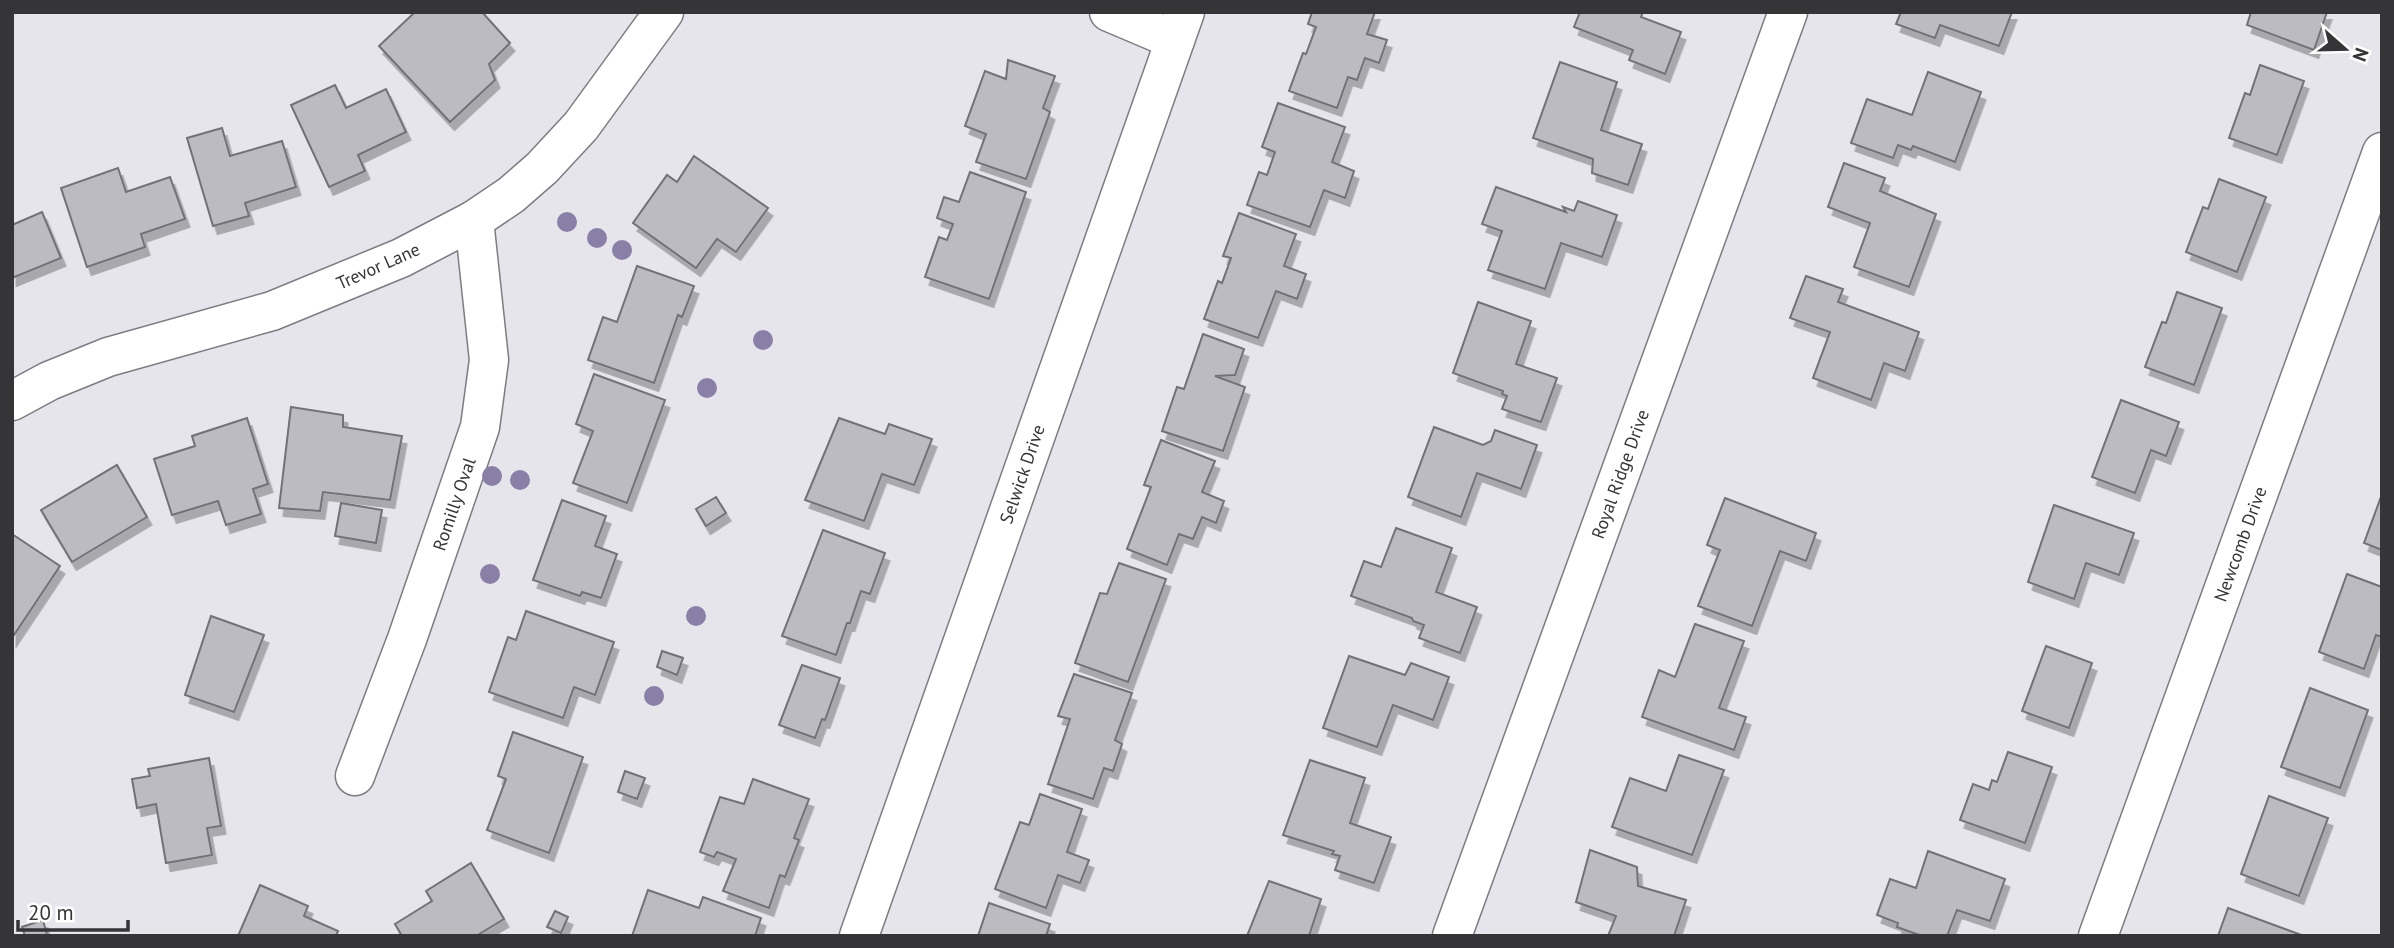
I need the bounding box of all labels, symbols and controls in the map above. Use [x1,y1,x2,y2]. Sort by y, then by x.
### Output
north arrow [2310,14,2380,84]
text: N [2348,45,2374,65]
street label: Trevor Lane [333,237,423,295]
street label: Royal Ridge Drive [1586,406,1654,542]
street label: Selwick Drive [994,421,1050,527]
street label: Romilly Oval [427,454,481,554]
street label: Newcomb Drive [2209,483,2271,605]
scale bar [18,888,128,932]
text: 20 m [28,899,74,926]

